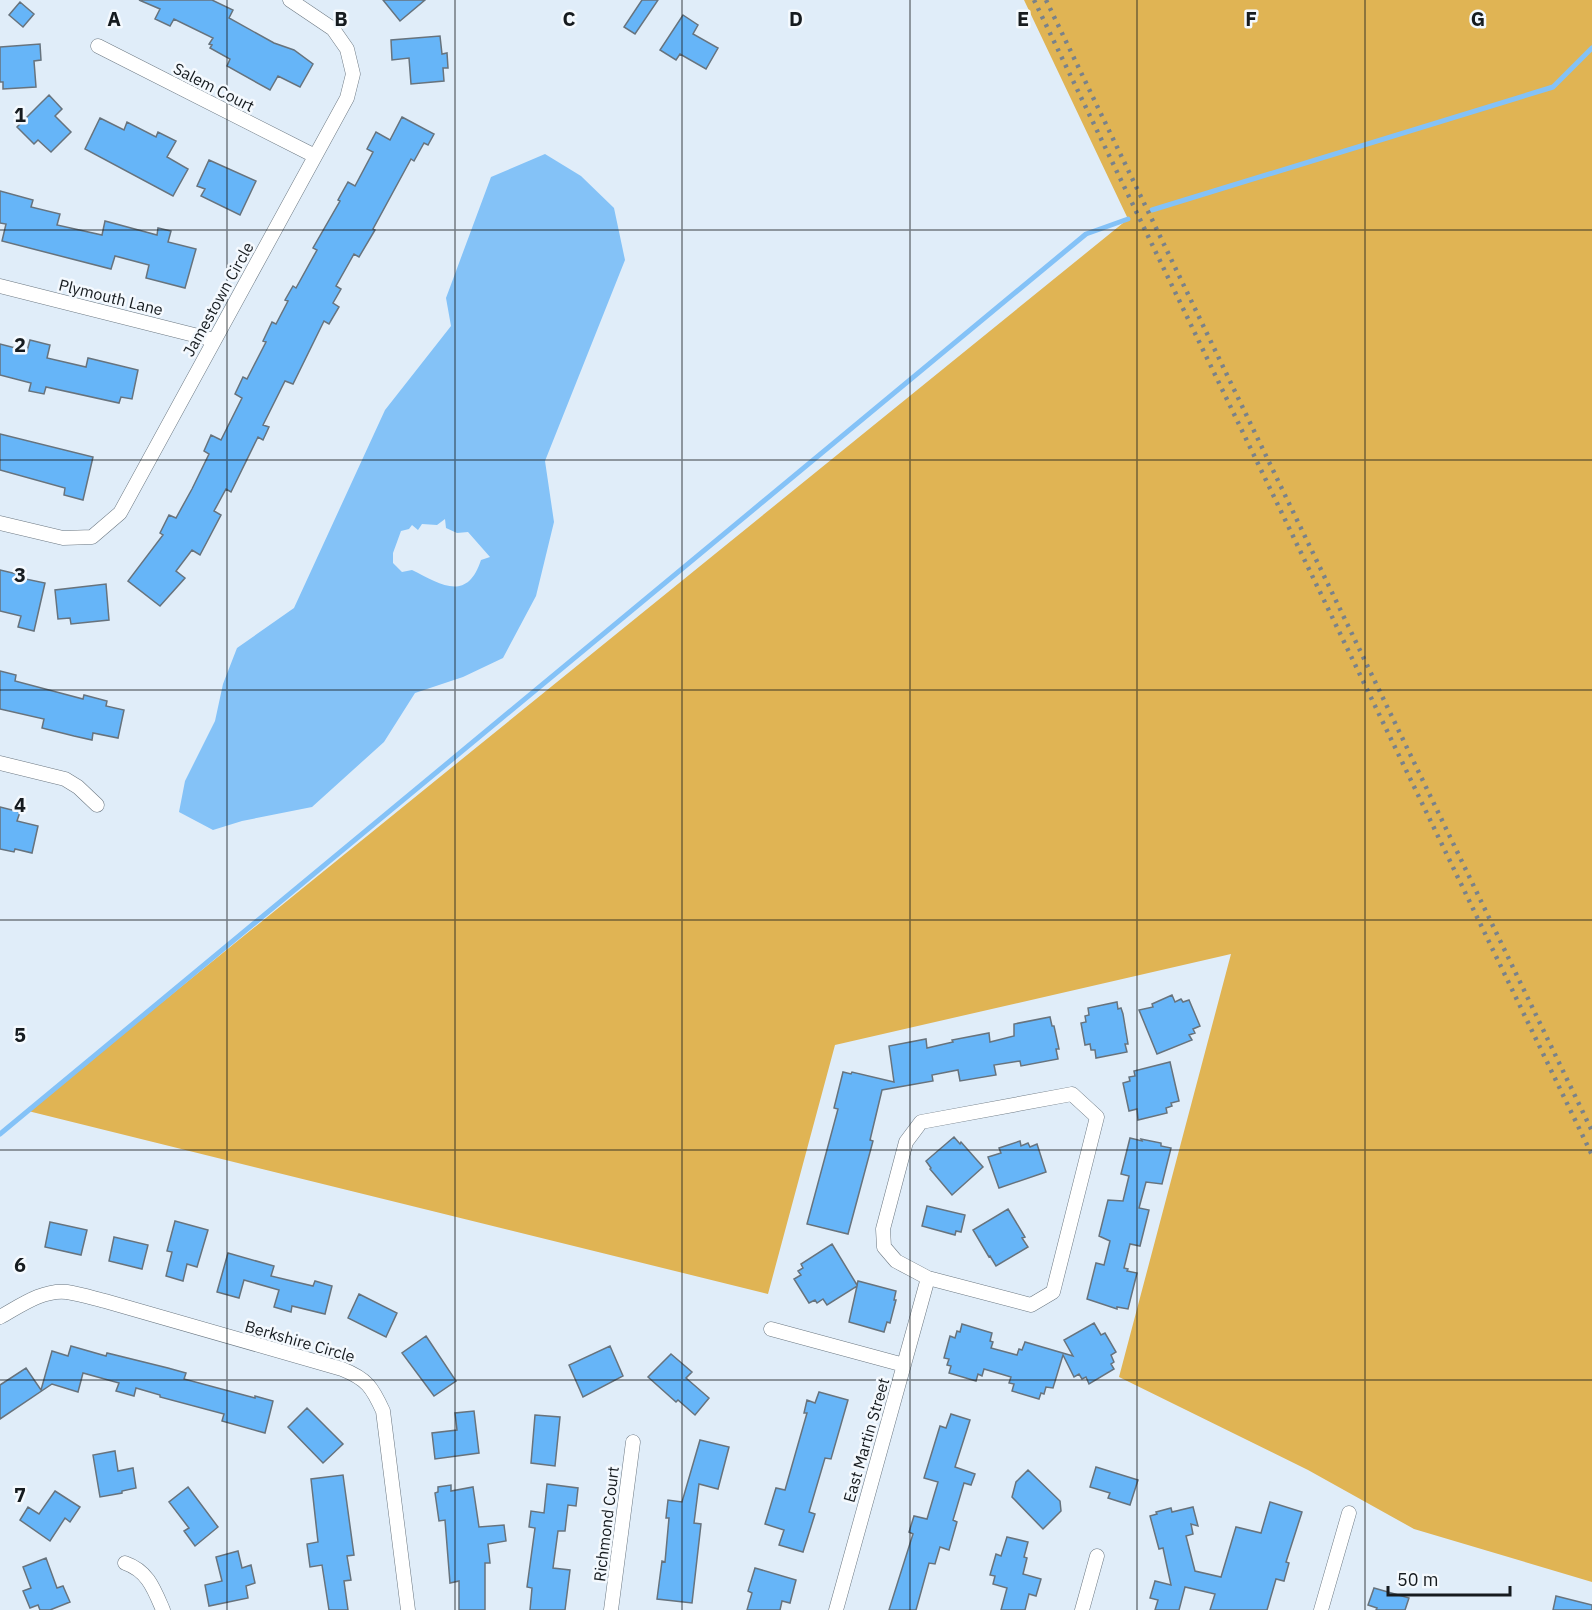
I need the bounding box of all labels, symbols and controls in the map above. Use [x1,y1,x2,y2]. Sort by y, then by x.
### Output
text: A [107,5,121,32]
text: B [334,5,348,32]
text: C [562,5,576,32]
text: D [789,5,803,32]
text: E [1017,5,1029,32]
text: F [1245,5,1257,32]
text: G [1471,5,1485,32]
street label: Salem Court [170,58,258,116]
text: 1 [14,101,26,128]
street label: Jamestown Circle [178,238,258,360]
street label: Plymouth Lane [57,274,165,320]
text: 2 [14,331,26,358]
text: 3 [14,561,26,588]
text: 4 [14,791,26,818]
text: 5 [14,1021,26,1048]
text: 6 [14,1251,26,1278]
street label: Berkshire Circle [243,1316,358,1366]
street label: East Martin Street [839,1375,893,1505]
street label: Richmond Court [589,1465,623,1583]
text: 7 [14,1481,26,1508]
scale bar [1388,1559,1510,1597]
text: 50 m [1397,1568,1439,1591]

